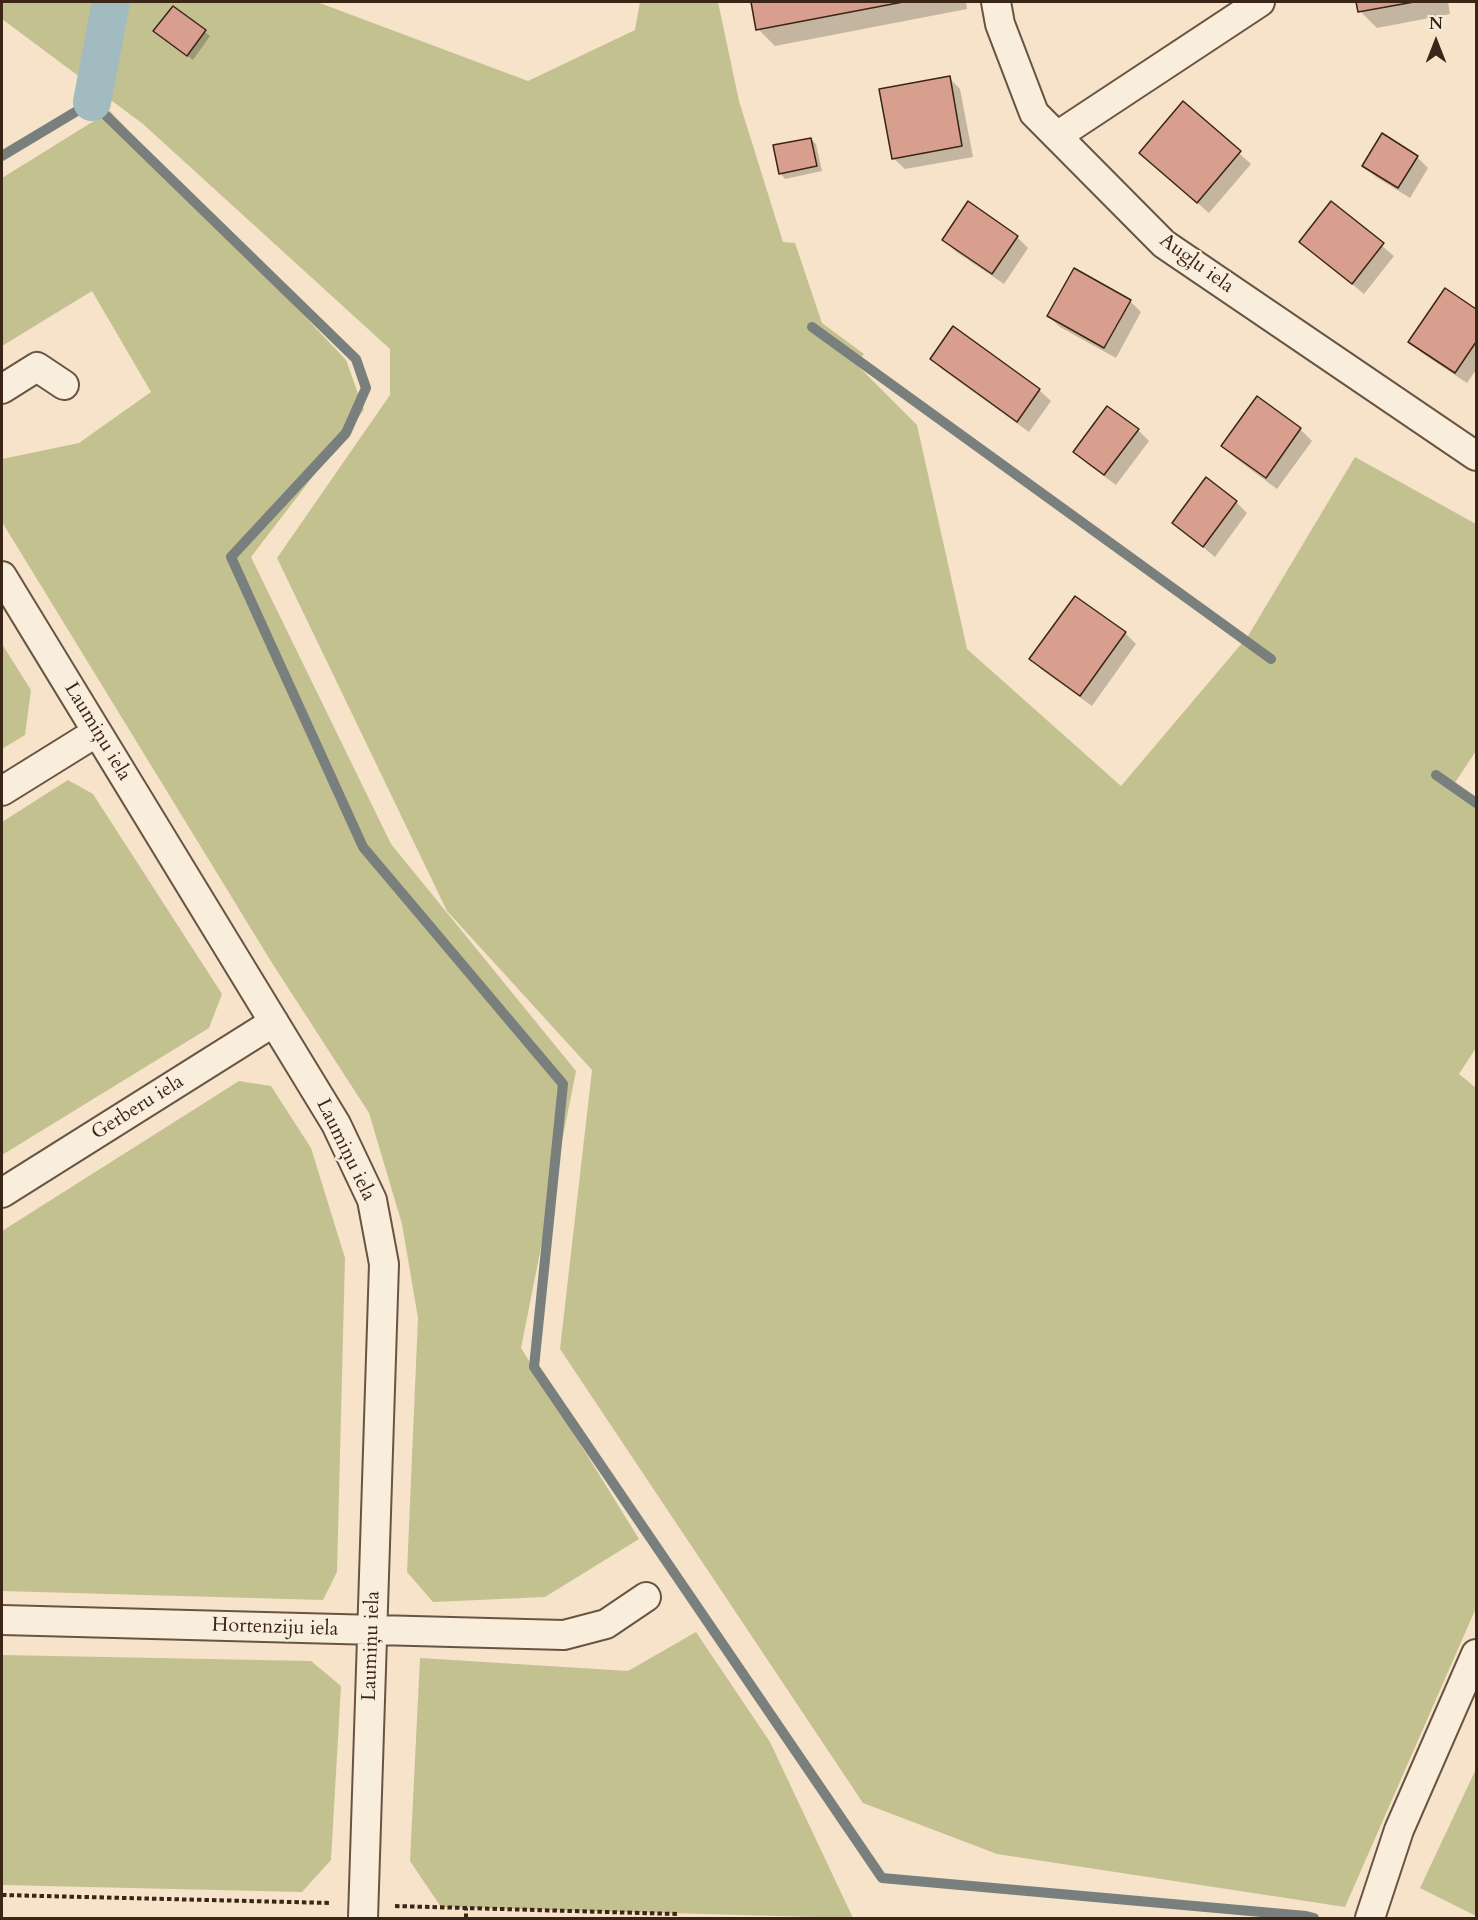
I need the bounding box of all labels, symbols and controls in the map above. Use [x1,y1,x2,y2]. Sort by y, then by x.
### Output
north arrow [1406,12,1466,72]
text: N [1429,13,1443,35]
street label: Augļu iela [1154,229,1238,299]
street label: Laumiņu iela [58,678,136,786]
street label: Gerberu iela [87,1070,189,1146]
street label: Laumiņu iela [310,1095,380,1205]
street label: Laumiņu iela [358,1590,386,1702]
street label: Hortenziju iela [211,1614,339,1642]

